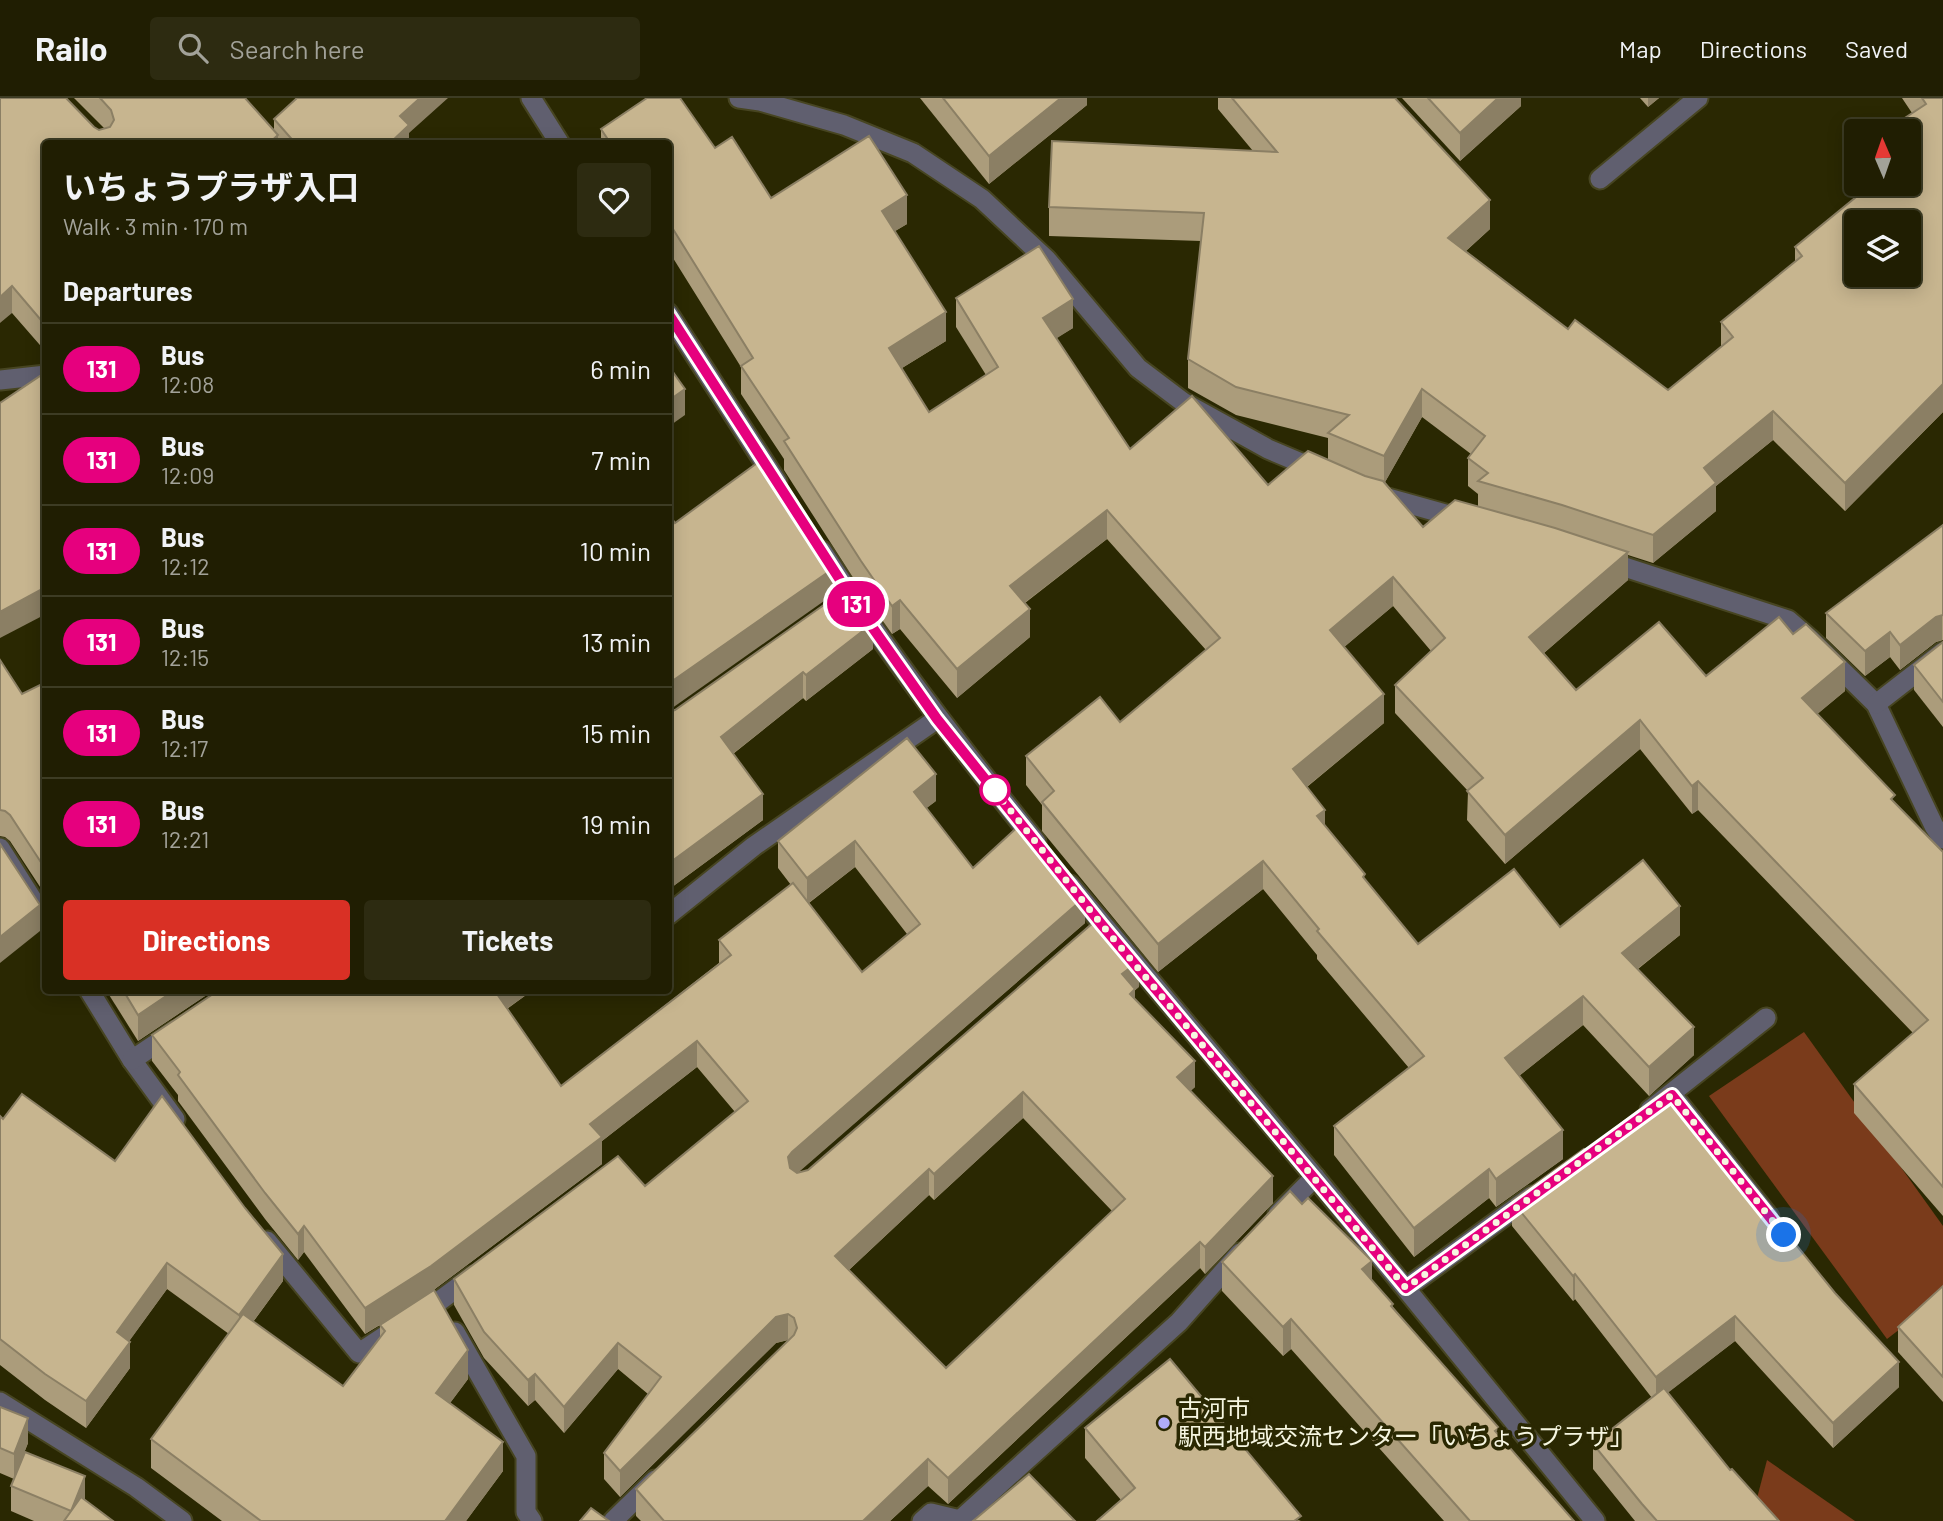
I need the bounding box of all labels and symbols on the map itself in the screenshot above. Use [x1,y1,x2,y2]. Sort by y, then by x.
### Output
north arrow [1844,119,1922,196]
line badge: 131 [816,581,896,627]
unlabelled marker [980,775,1010,805]
your location [1766,1217,1801,1252]
place label: 古河市 駅西地域交流センター「いちょうプラザ」 [1178,1393,1634,1450]
marker: 古河市 駅西地域交流センター「いちょうプラザ」 [1156,1415,1172,1431]

